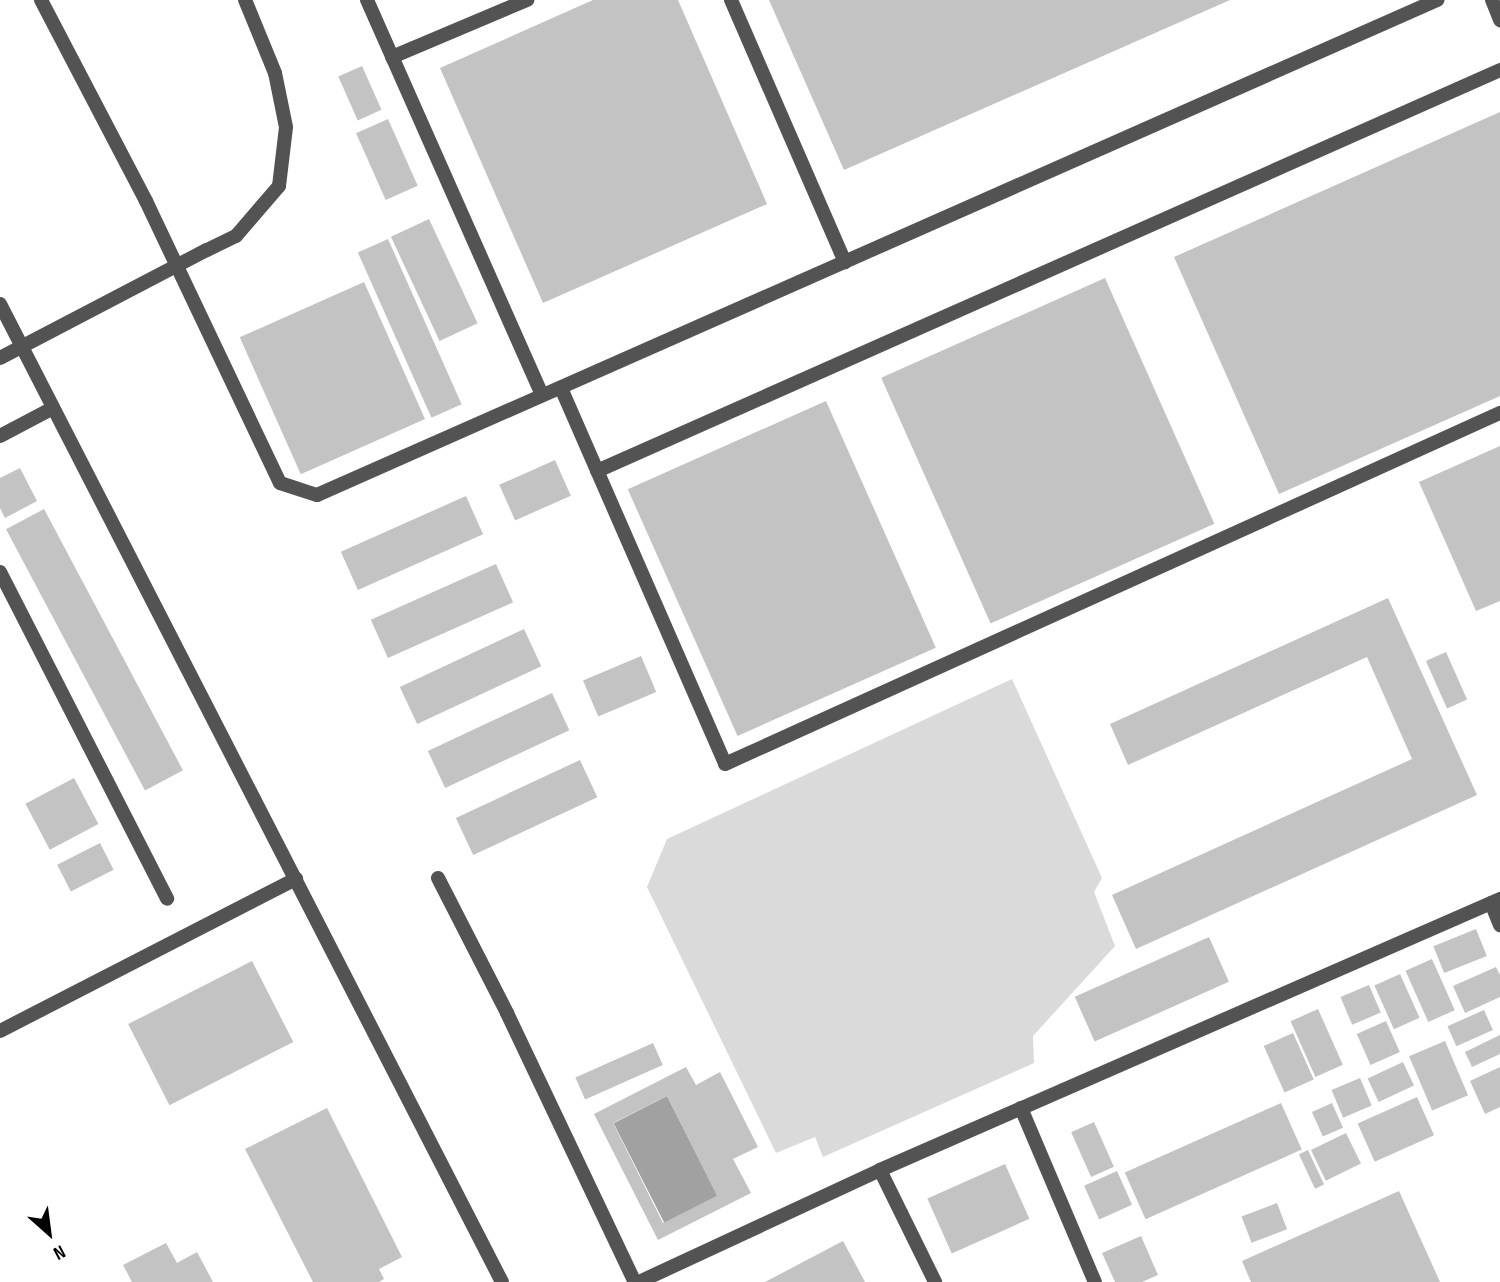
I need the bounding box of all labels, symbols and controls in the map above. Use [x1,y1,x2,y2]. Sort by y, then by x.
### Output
north arrow [14,1198,84,1268]
text: N [49,1239,69,1265]

